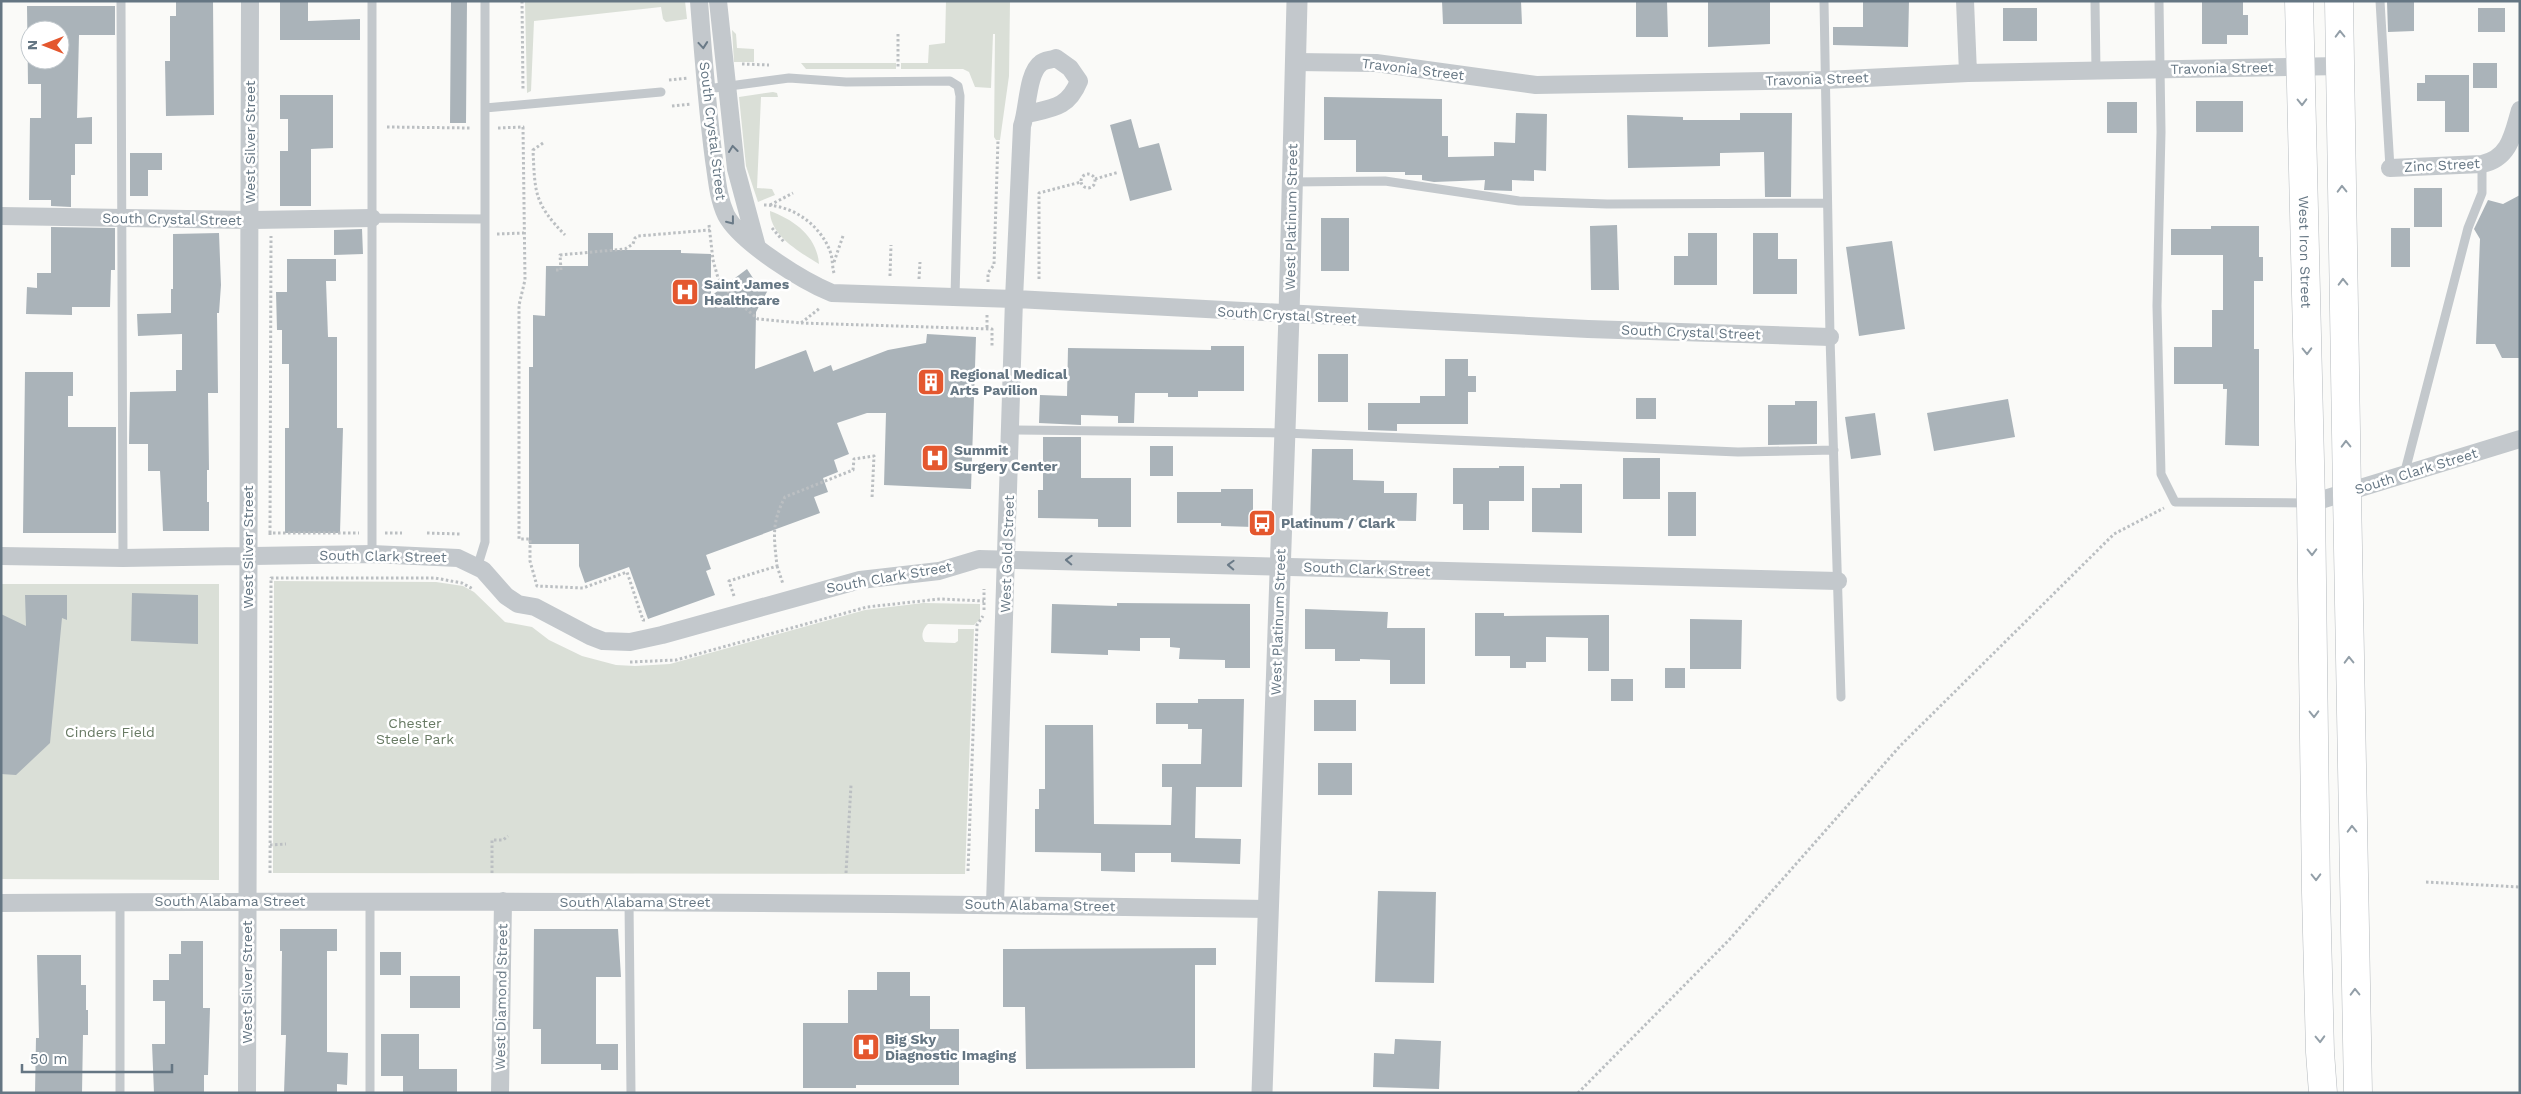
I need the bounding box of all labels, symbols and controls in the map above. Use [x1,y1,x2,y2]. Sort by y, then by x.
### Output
north arrow [20,20,70,70]
one-way arrow [2335,29,2345,37]
text: N [24,40,40,50]
one-way arrow [697,41,708,49]
street label: Travonia Street [1361,55,1465,83]
street label: Travonia Street [2170,59,2274,77]
street label: South Crystal Street [697,61,729,201]
street label: Travonia Street [1765,69,1869,89]
street label: West Silver Street [242,80,258,204]
one-way arrow [2296,99,2307,107]
street label: West Platinum Street [1282,143,1300,290]
one-way arrow [729,145,739,153]
street label: Zinc Street [2404,155,2480,175]
one-way arrow [2337,185,2347,192]
street label: West Iron Street [2296,195,2314,309]
street label: South Crystal Street [102,210,242,228]
one-way arrow [726,215,734,224]
place label: Saint James Healthcare [704,276,790,308]
hospital icon: Saint James Healthcare [670,277,700,307]
one-way arrow [2338,277,2349,285]
street label: South Crystal Street [1217,303,1357,327]
street label: South Crystal Street [1621,322,1761,342]
one-way arrow [2302,347,2313,355]
place label: Regional Medical Arts Pavilion [950,366,1068,398]
building icon: Regional Medical Arts Pavilion [916,367,946,397]
one-way arrow [2341,440,2351,448]
place label: Summit Surgery Center [954,442,1058,474]
hospital icon: Summit Surgery Center [920,443,950,473]
street label: South Clark Street [2353,445,2479,497]
street label: West Silver Street [240,485,256,609]
street label: West Gold Street [997,495,1017,613]
bus stop icon: Platinum / Clark [1247,508,1277,538]
place label: Platinum / Clark [1281,515,1395,531]
street label: South Clark Street [319,547,447,565]
street label: West Platinum Street [1267,548,1289,696]
one-way arrow [2307,548,2317,556]
one-way arrow [1064,555,1072,566]
street label: South Clark Street [825,558,953,596]
street label: South Clark Street [1303,559,1431,579]
one-way arrow [1227,560,1235,571]
one-way arrow [2344,655,2354,663]
one-way arrow [2309,710,2319,718]
park label: Chester Steele Park [376,715,454,747]
park label: Cinders Field [65,724,155,740]
one-way arrow [2346,825,2357,833]
one-way arrow [2310,873,2321,881]
street label: South Alabama Street [155,893,306,909]
street label: South Alabama Street [560,894,711,910]
street label: South Alabama Street [964,896,1116,914]
street label: West Silver Street [239,920,255,1044]
street label: West Diamond Street [492,923,510,1071]
one-way arrow [2350,987,2360,995]
place label: Big Sky Diagnostic Imaging [885,1031,1016,1063]
hospital icon: Big Sky Diagnostic Imaging [851,1032,881,1062]
one-way arrow [2315,1036,2325,1043]
scale bar [22,1042,172,1074]
text: 50 m [30,1050,67,1068]

